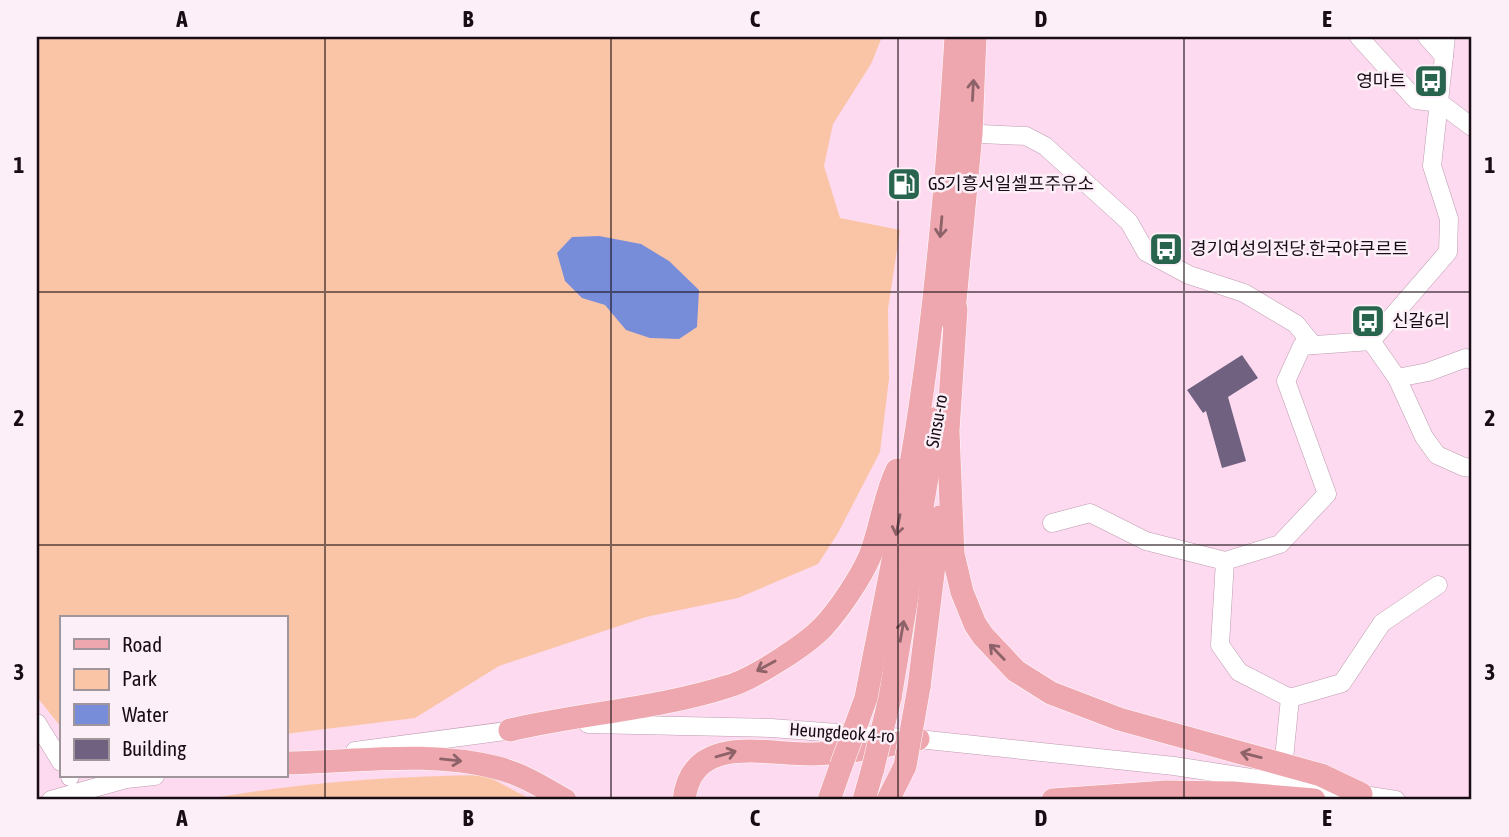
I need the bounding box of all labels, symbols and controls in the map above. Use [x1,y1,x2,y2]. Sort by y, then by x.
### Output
text: A [175,6,188,32]
text: B [463,6,474,32]
text: C [750,6,761,32]
text: D [1035,6,1048,32]
text: E [1322,6,1332,32]
bus stop icon: 영마트 [1412,62,1450,100]
place label: 영마트 [1356,70,1406,91]
one-way arrow [966,79,979,102]
text: 1 [14,152,25,178]
text: 1 [1485,152,1496,178]
fuel station icon: GS기흥서일셀프주유소 [885,165,923,203]
place label: GS기흥서일셀프주유소 [928,173,1094,194]
one-way arrow [934,215,947,238]
bus stop icon: 경기여성의전당.한국야쿠르트 [1147,230,1185,268]
place label: 경기여성의전당.한국야쿠르트 [1190,238,1408,259]
bus stop icon: 신갈6리 [1349,302,1387,340]
place label: 신갈6리 [1392,310,1450,331]
street label: Sinsu-ro [922,393,952,449]
text: 2 [14,405,24,431]
text: 2 [1485,405,1495,431]
one-way arrow [891,513,905,536]
legend [60,616,287,778]
one-way arrow [895,620,909,643]
text: Road [122,632,162,656]
one-way arrow [989,643,1006,660]
text: 3 [14,659,24,685]
text: 3 [1485,659,1495,685]
one-way arrow [757,660,777,674]
text: Park [122,666,157,690]
text: Water [122,702,169,726]
street label: Heungdeok 4-ro [789,718,895,747]
text: Building [122,736,186,760]
one-way arrow [714,747,737,760]
one-way arrow [1240,748,1263,761]
one-way arrow [439,753,462,766]
text: A [175,805,188,831]
text: B [463,805,474,831]
text: C [750,805,761,831]
text: D [1035,805,1048,831]
text: E [1322,805,1332,831]

